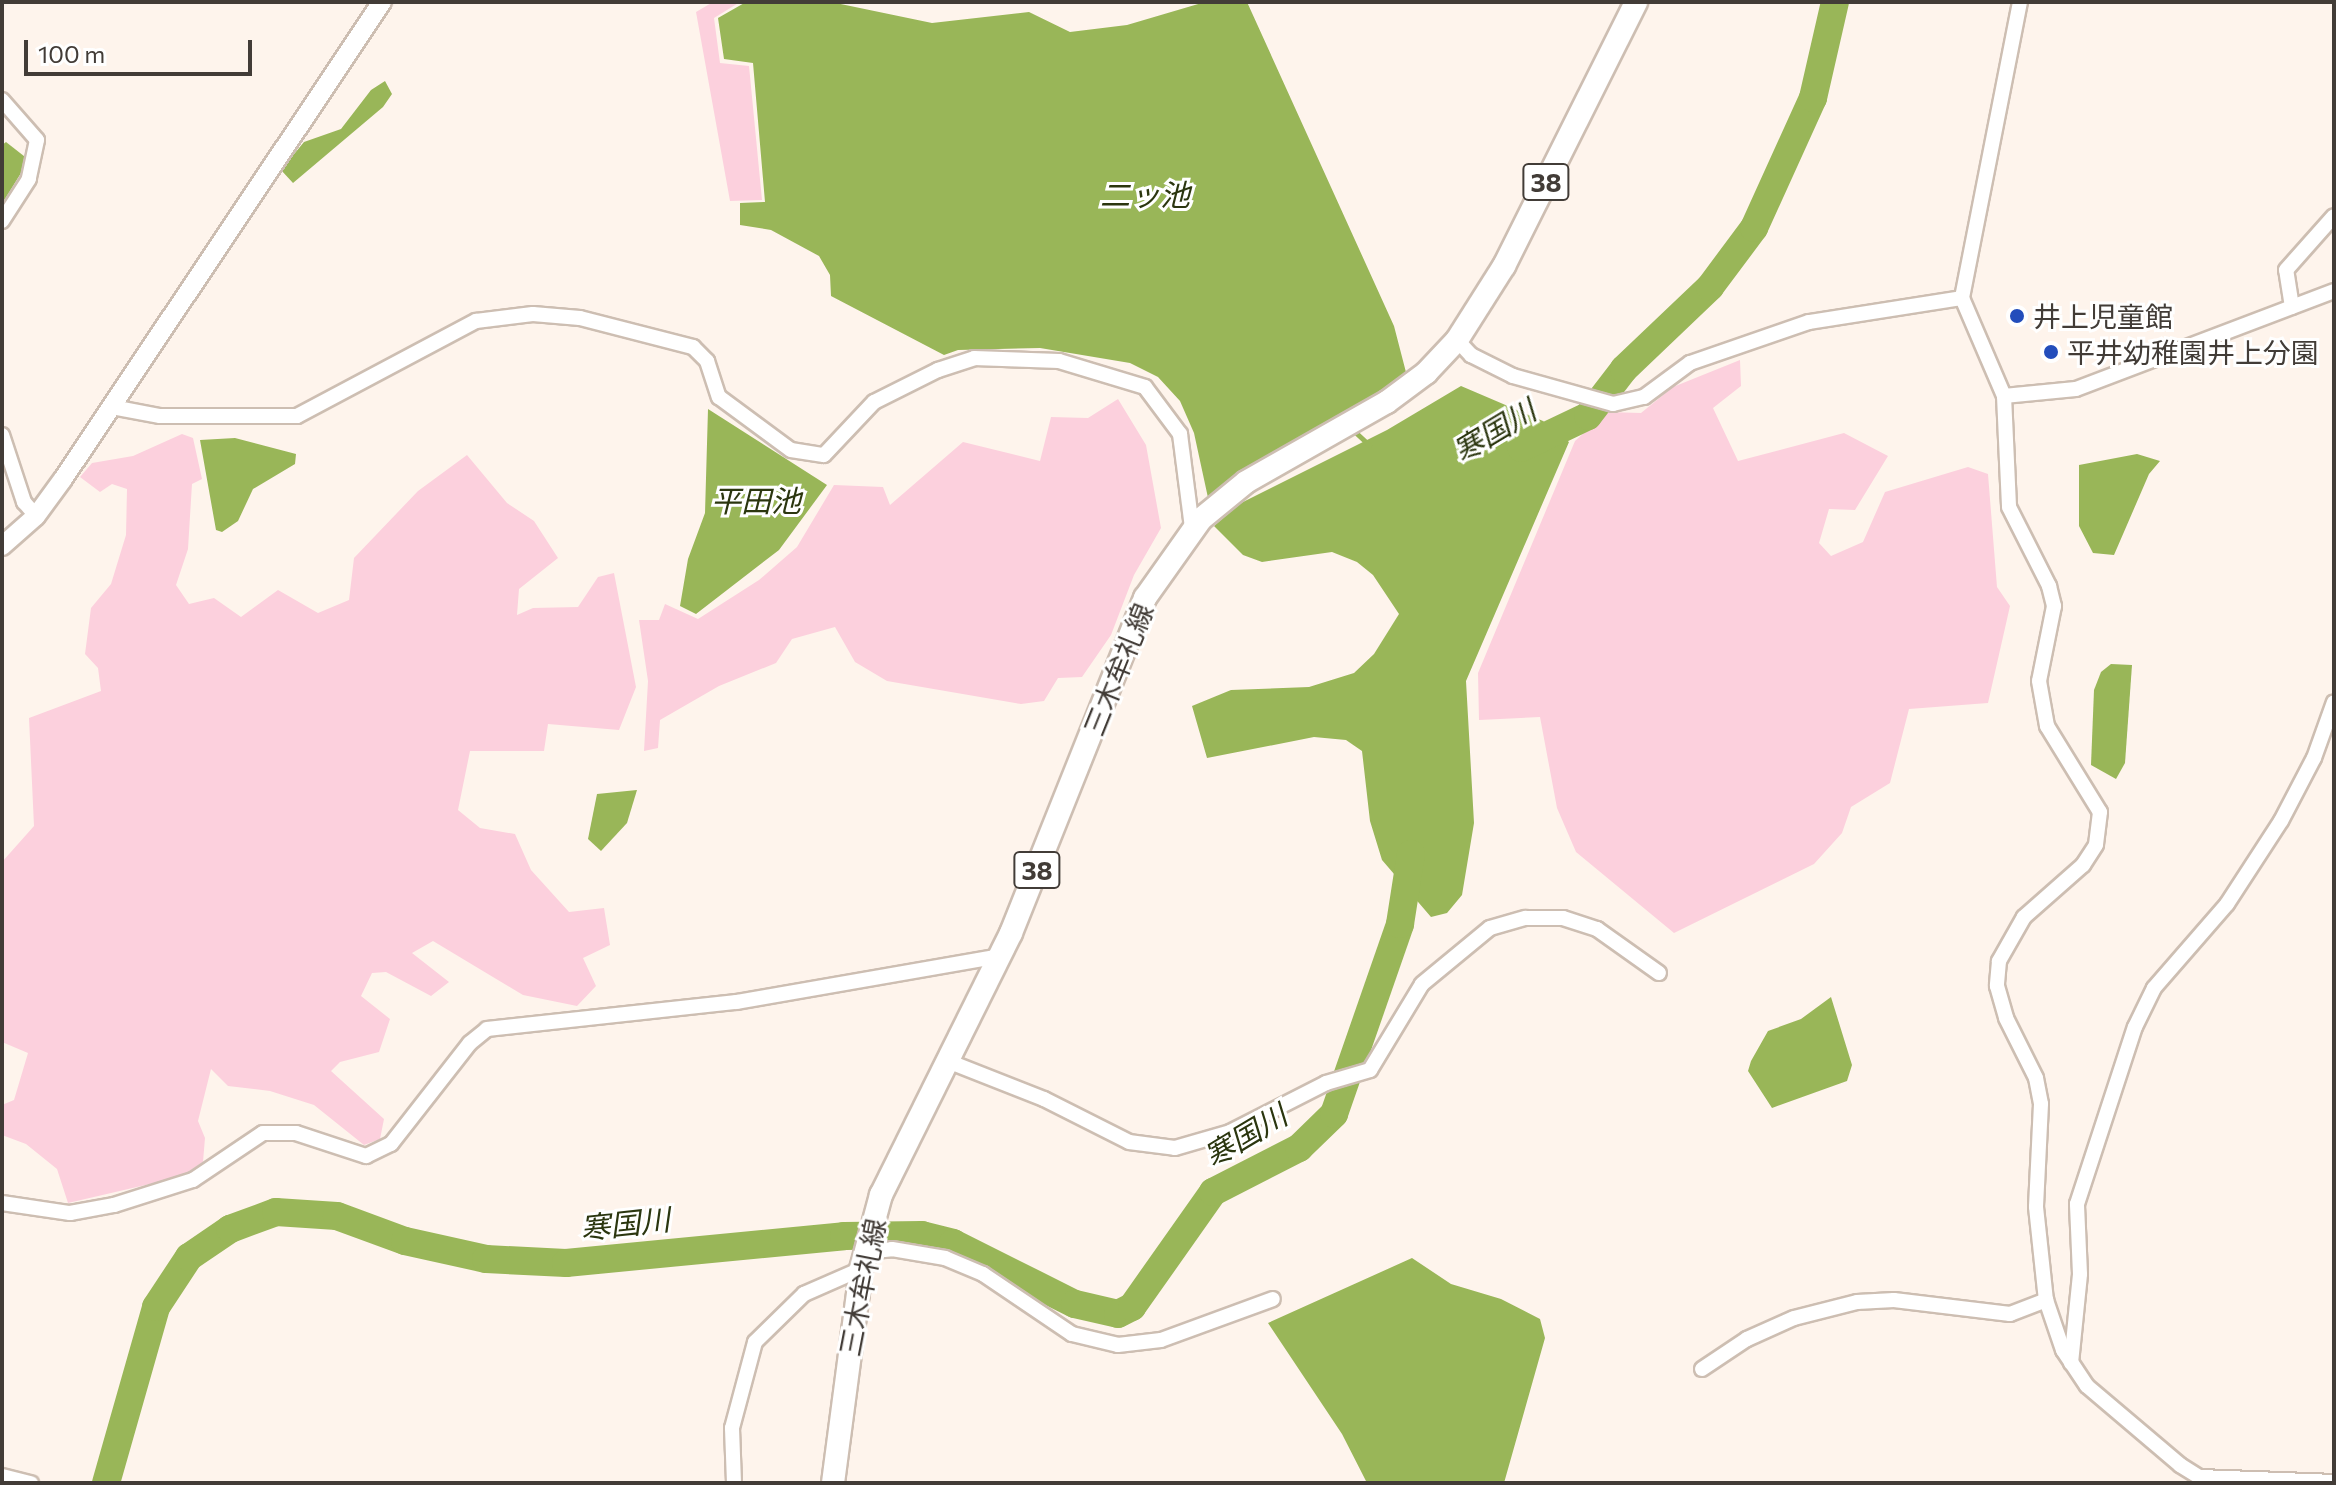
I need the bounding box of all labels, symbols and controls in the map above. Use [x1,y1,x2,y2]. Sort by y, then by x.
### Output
scale bar [28,24,256,74]
text: 100 m [38,39,105,68]
road number: 38 [1522,160,1570,204]
water label: 二ッ池 [1100,176,1190,212]
place label: 井上児童館 [2033,299,2173,333]
marker: 井上児童館 [2008,307,2026,325]
place label: 平井幼稚園井上分園 [2067,335,2319,369]
marker: 平井幼稚園井上分園 [2042,343,2060,361]
water label: 寒国川 [1446,391,1542,469]
water label: 平田池 [711,482,801,518]
street label: 三木牟礼線 [1076,598,1160,740]
road number: 38 [1013,848,1061,892]
water label: 寒国川 [1197,1096,1293,1174]
water label: 寒国川 [578,1200,672,1246]
street label: 三木牟礼線 [832,1215,892,1359]

